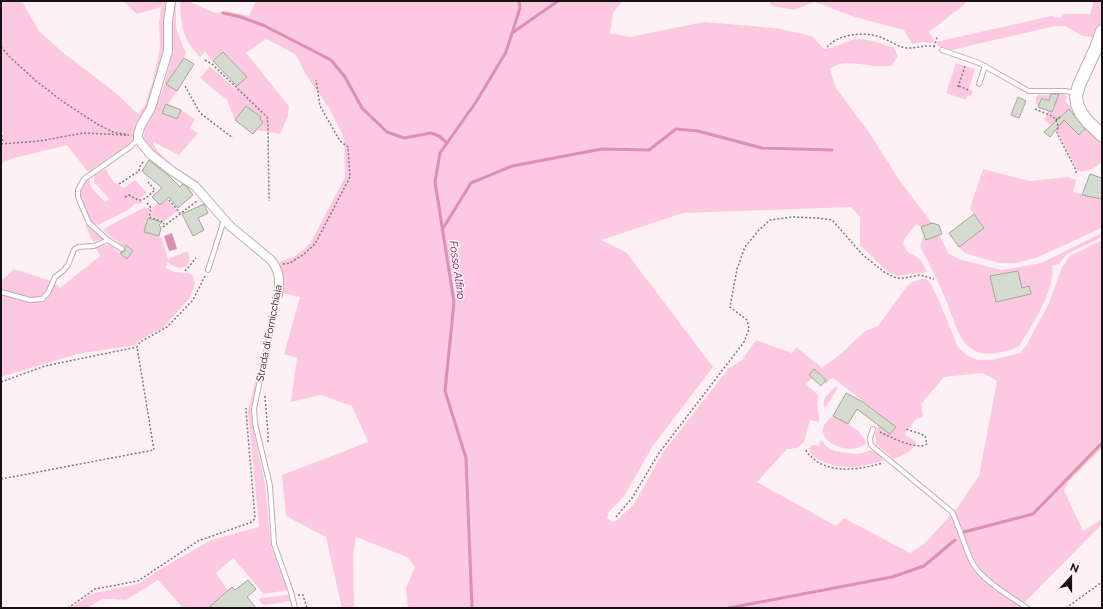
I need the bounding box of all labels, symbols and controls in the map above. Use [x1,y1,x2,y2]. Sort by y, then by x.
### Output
water label: Fosso Alfino [446,240,468,300]
street label: Strada di Fornicchiaia [254,284,284,382]
north arrow [1051,557,1091,597]
text: N [1068,561,1081,576]

